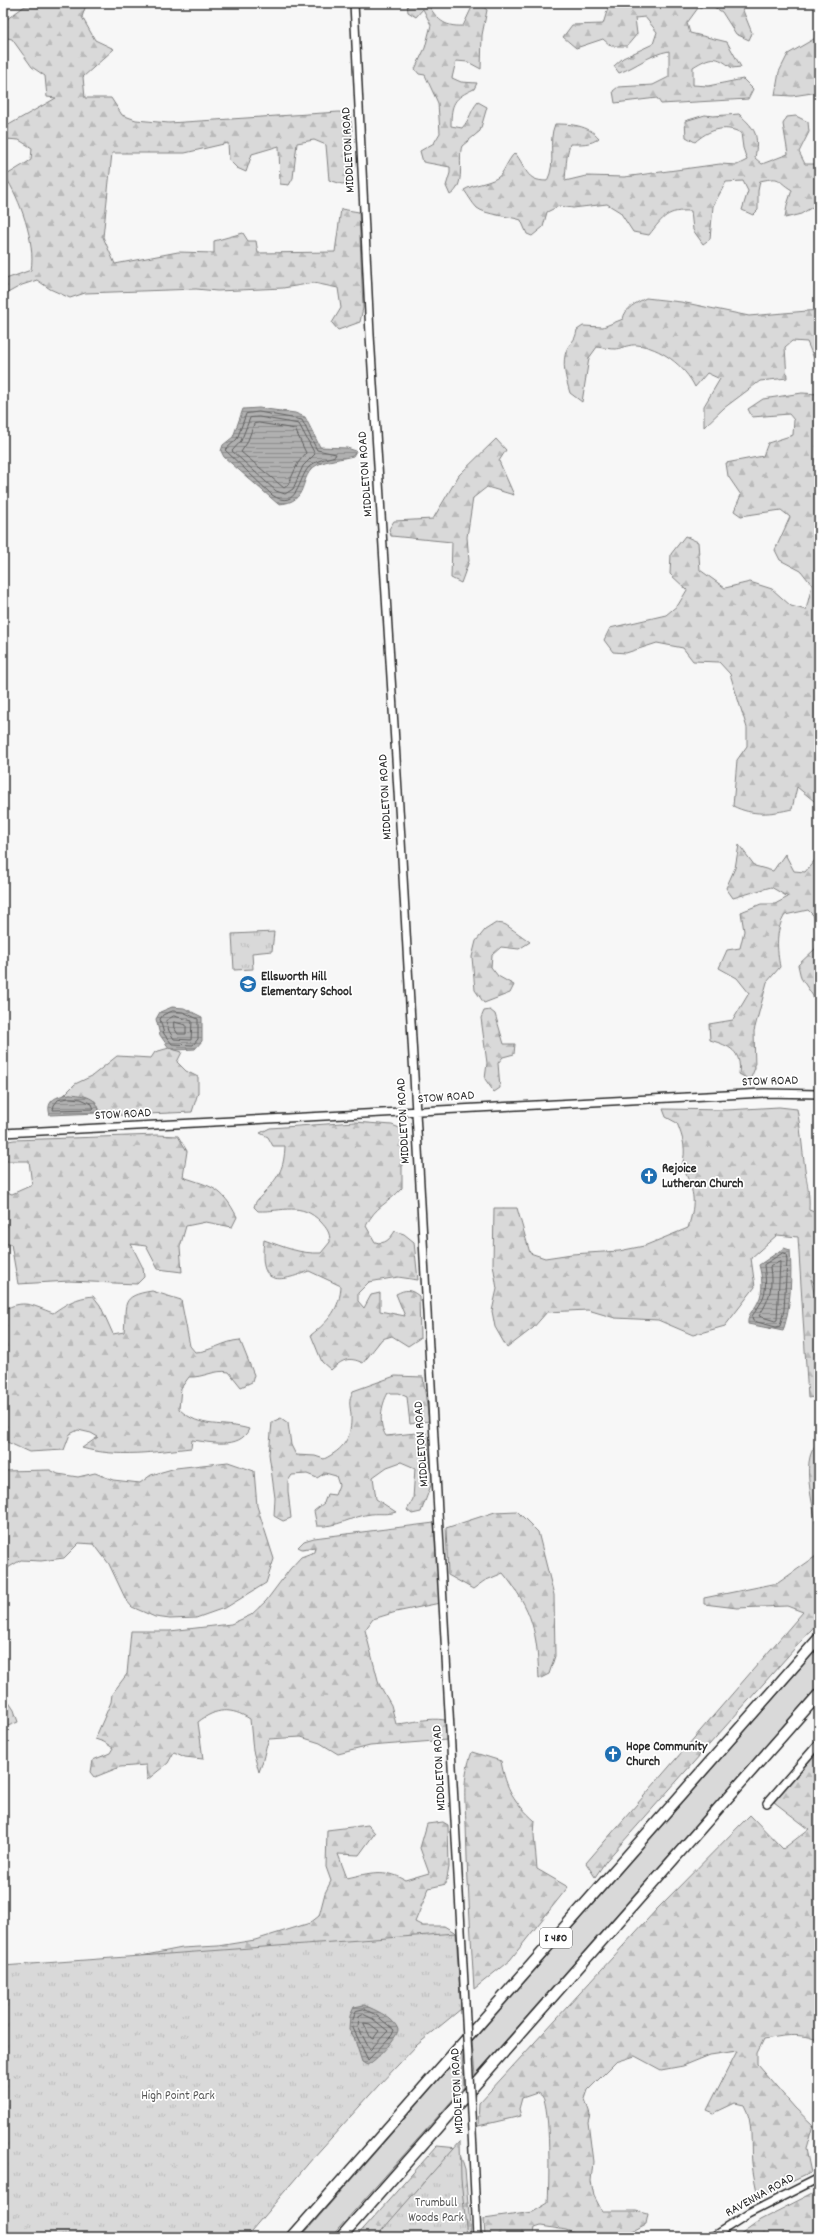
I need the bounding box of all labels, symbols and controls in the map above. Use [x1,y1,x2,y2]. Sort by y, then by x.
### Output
street label: MIDDLETON ROAD [337,106,361,193]
street label: MIDDLETON ROAD [354,430,378,518]
street label: MIDDLETON ROAD [374,753,398,840]
place label: Ellsworth Hill Elementary School [261,968,353,1002]
school or university icon: Ellsworth Hill Elementary School [238,974,258,994]
street label: STOW ROAD [741,1072,799,1092]
street label: MIDDLETON ROAD [392,1077,416,1164]
street label: STOW ROAD [417,1087,475,1109]
street label: STOW ROAD [94,1104,152,1126]
place label: Rejoice Lutheran Church [662,1160,743,1194]
church icon: Rejoice Lutheran Church [639,1166,659,1186]
street label: MIDDLETON ROAD [410,1400,434,1488]
street label: MIDDLETON ROAD [428,1724,452,1811]
place label: Hope Community Church [626,1738,708,1772]
church icon: Hope Community Church [603,1744,623,1764]
road number: I 480 [540,1928,572,1948]
street label: MIDDLETON ROAD [446,2047,470,2134]
park label: High Point Park [141,2087,215,2106]
street label: RAVENNA ROAD [722,2169,798,2223]
park label: Trumbull Woods Park [408,2194,464,2228]

